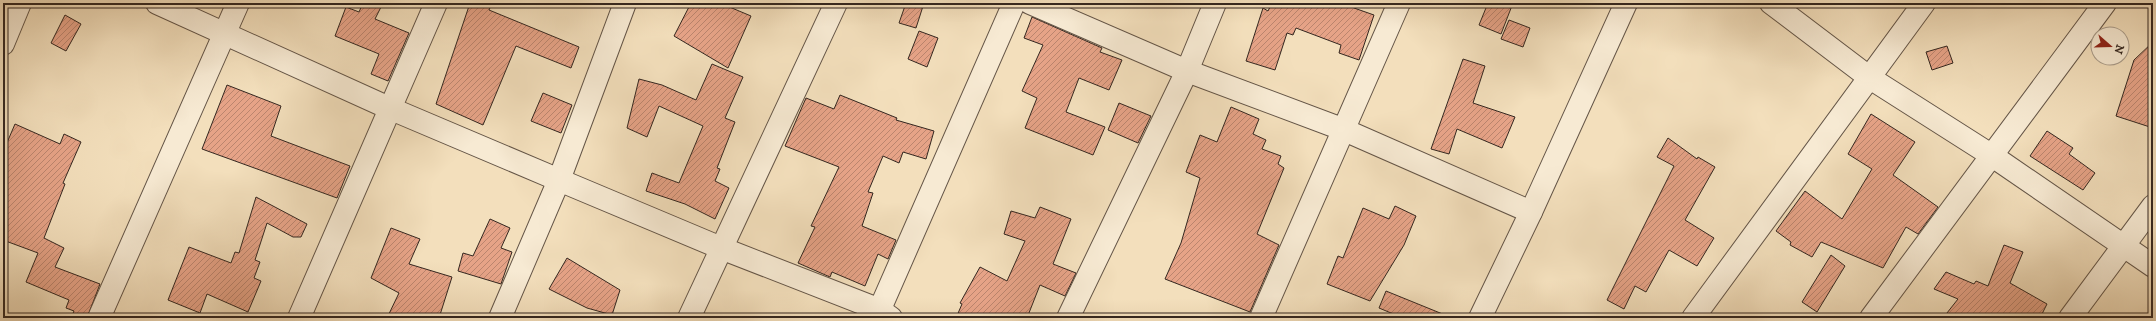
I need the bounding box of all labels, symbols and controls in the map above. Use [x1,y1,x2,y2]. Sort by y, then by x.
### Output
north arrow [2090,26,2130,66]
text: N [2110,42,2127,56]

